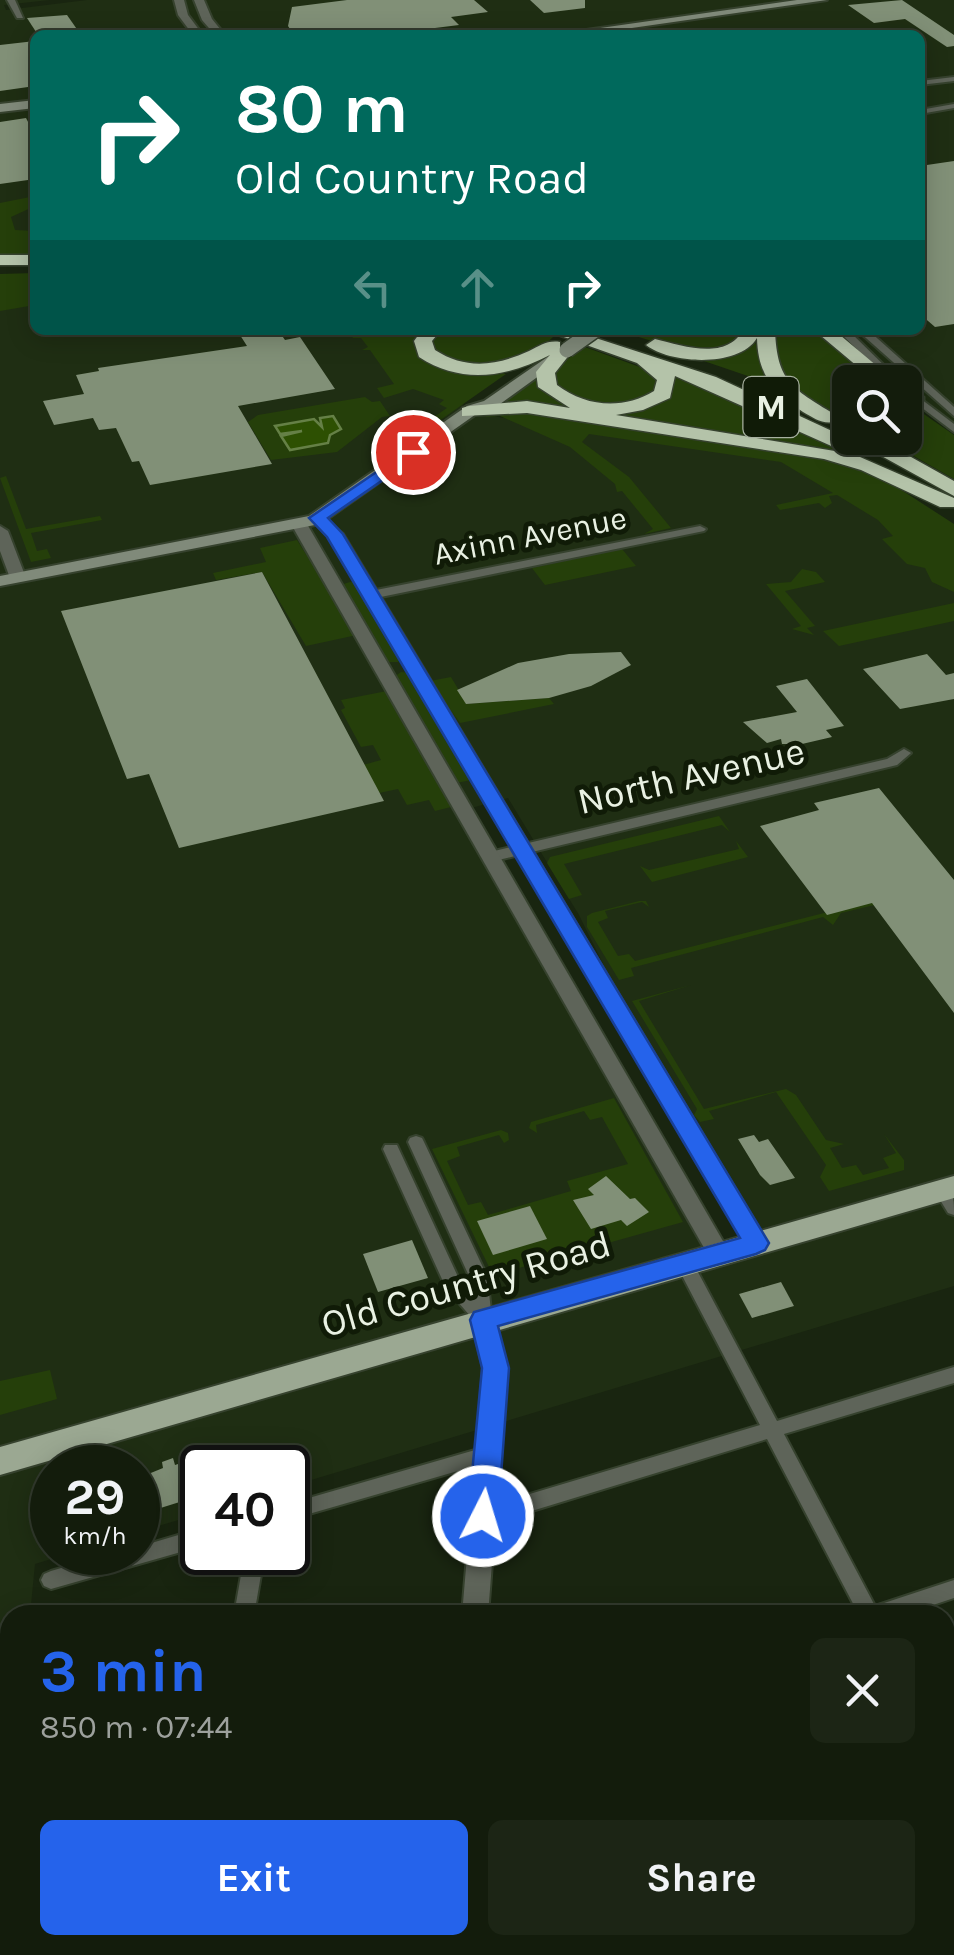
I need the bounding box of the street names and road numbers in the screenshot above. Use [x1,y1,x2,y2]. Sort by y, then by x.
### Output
road number: M [744,377,798,437]
street label: Axinn Avenue [430,499,630,573]
street label: North Avenue [573,728,809,824]
street label: Old Country Road [316,1221,616,1347]

